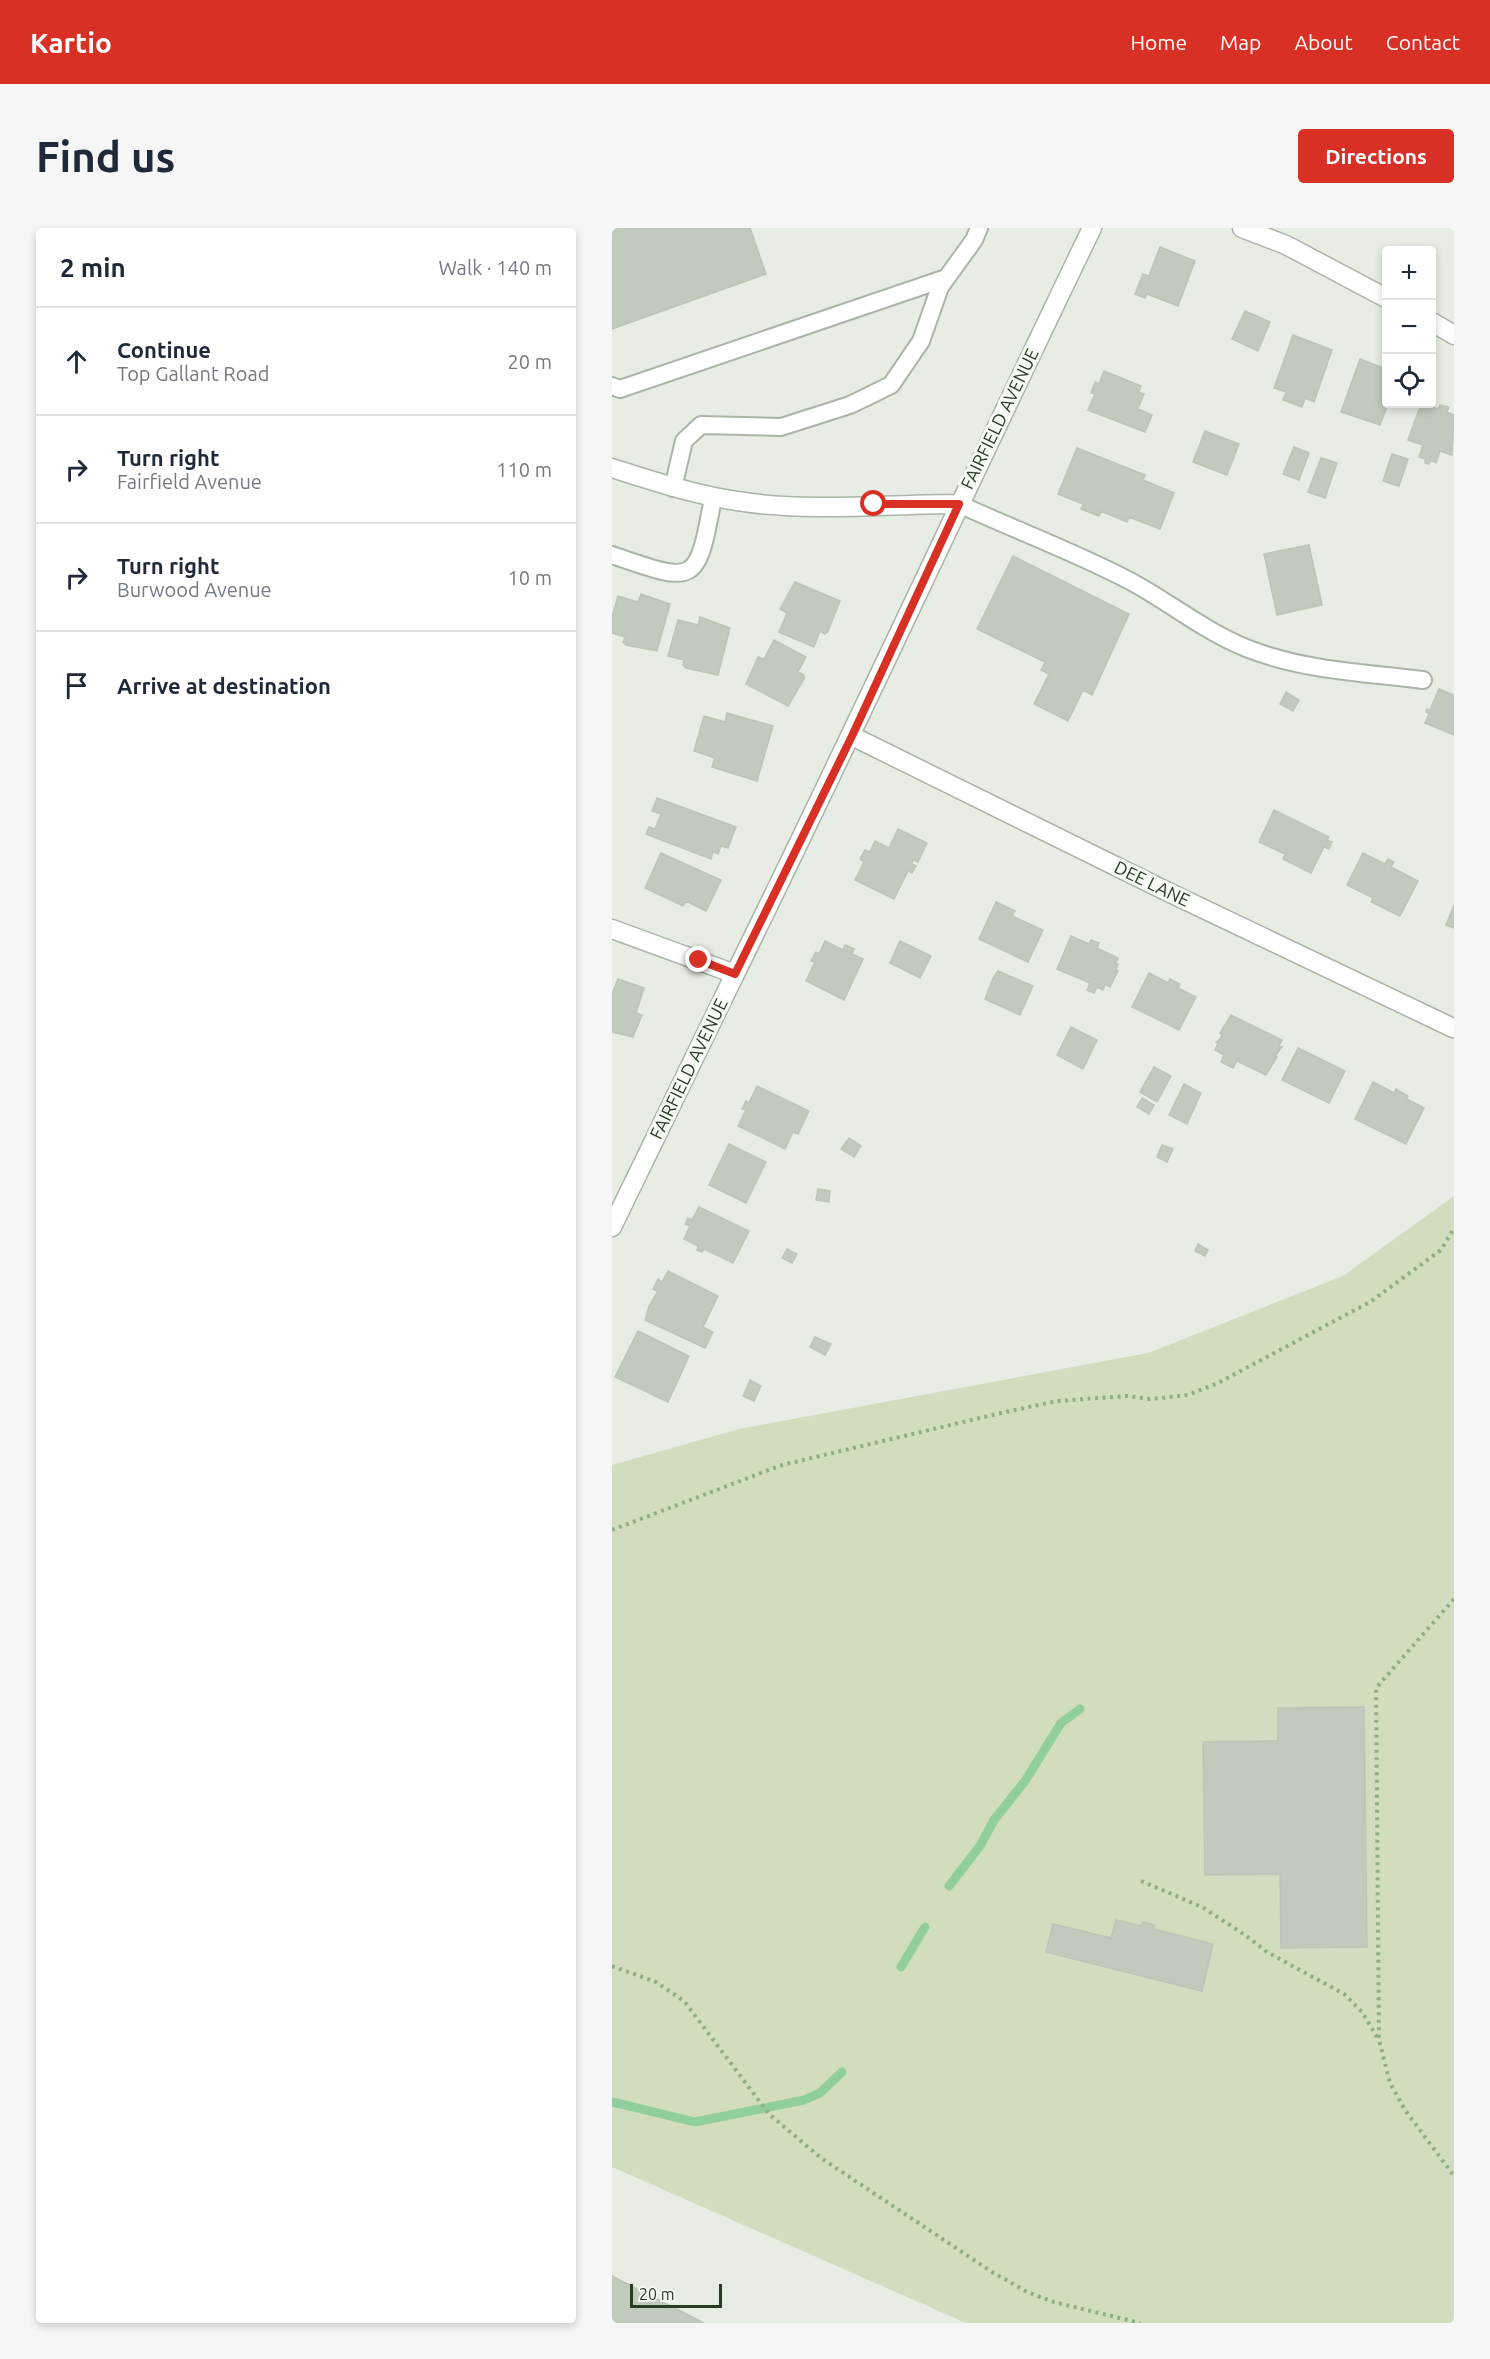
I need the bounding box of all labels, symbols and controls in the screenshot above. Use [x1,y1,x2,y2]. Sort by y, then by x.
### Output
text: Kartio [30,27,112,58]
text: Home [1130,30,1187,54]
text: Map [1220,30,1261,54]
text: About [1294,30,1353,54]
text: Contact [1386,30,1460,54]
button: Directions [1298,129,1454,183]
text: Find us [36,133,175,180]
map controls [1382,246,1436,408]
button: + [1382,246,1436,300]
text: 2 min [60,253,126,282]
text: Walk · 140 m [439,256,552,279]
button: − [1382,300,1436,354]
text: Continue [117,337,211,362]
icon: ahead [60,345,93,378]
street label: FAIRFIELD AVENUE [956,345,1042,492]
text: 20 m [508,350,552,373]
button: locate [1382,354,1436,408]
text: Top Gallant Road [117,362,269,385]
text: Turn right [117,445,219,470]
icon: right [60,453,93,486]
text: 110 m [496,458,552,481]
text: Fairfield Avenue [117,470,262,493]
route start [860,490,886,516]
text: Turn right [117,553,219,578]
icon: right [60,561,93,594]
text: 10 m [508,566,552,589]
text: Burwood Avenue [117,578,272,601]
icon: arrive [60,669,93,702]
text: Arrive at destination [117,673,331,698]
street label: DEE LANE [1111,856,1193,910]
route end [685,946,711,972]
street label: FAIRFIELD AVENUE [645,995,731,1142]
scale bar [630,2281,722,2308]
text: 20 m [639,2285,675,2303]

